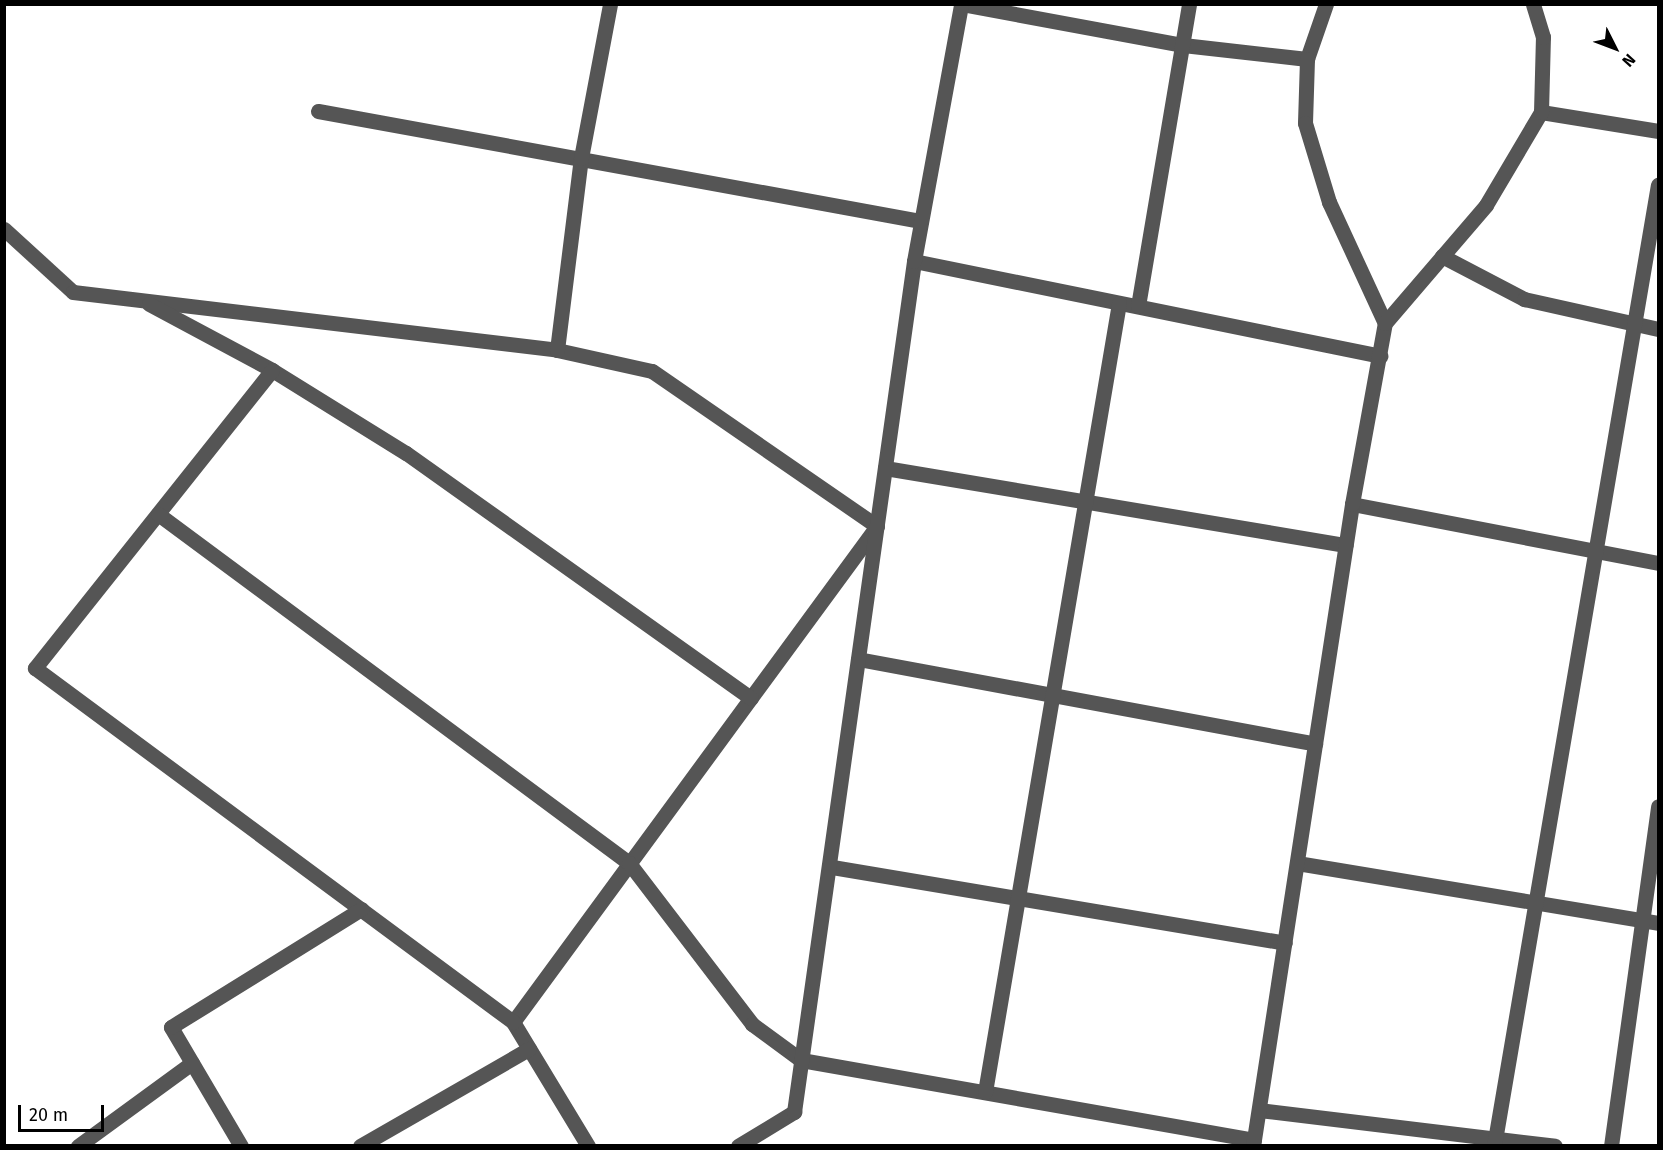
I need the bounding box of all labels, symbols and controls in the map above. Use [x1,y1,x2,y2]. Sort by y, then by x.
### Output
north arrow [1585,18,1645,78]
text: N [1618,50,1639,71]
scale bar [21,1093,106,1131]
text: 20 m [29,1104,68,1126]

